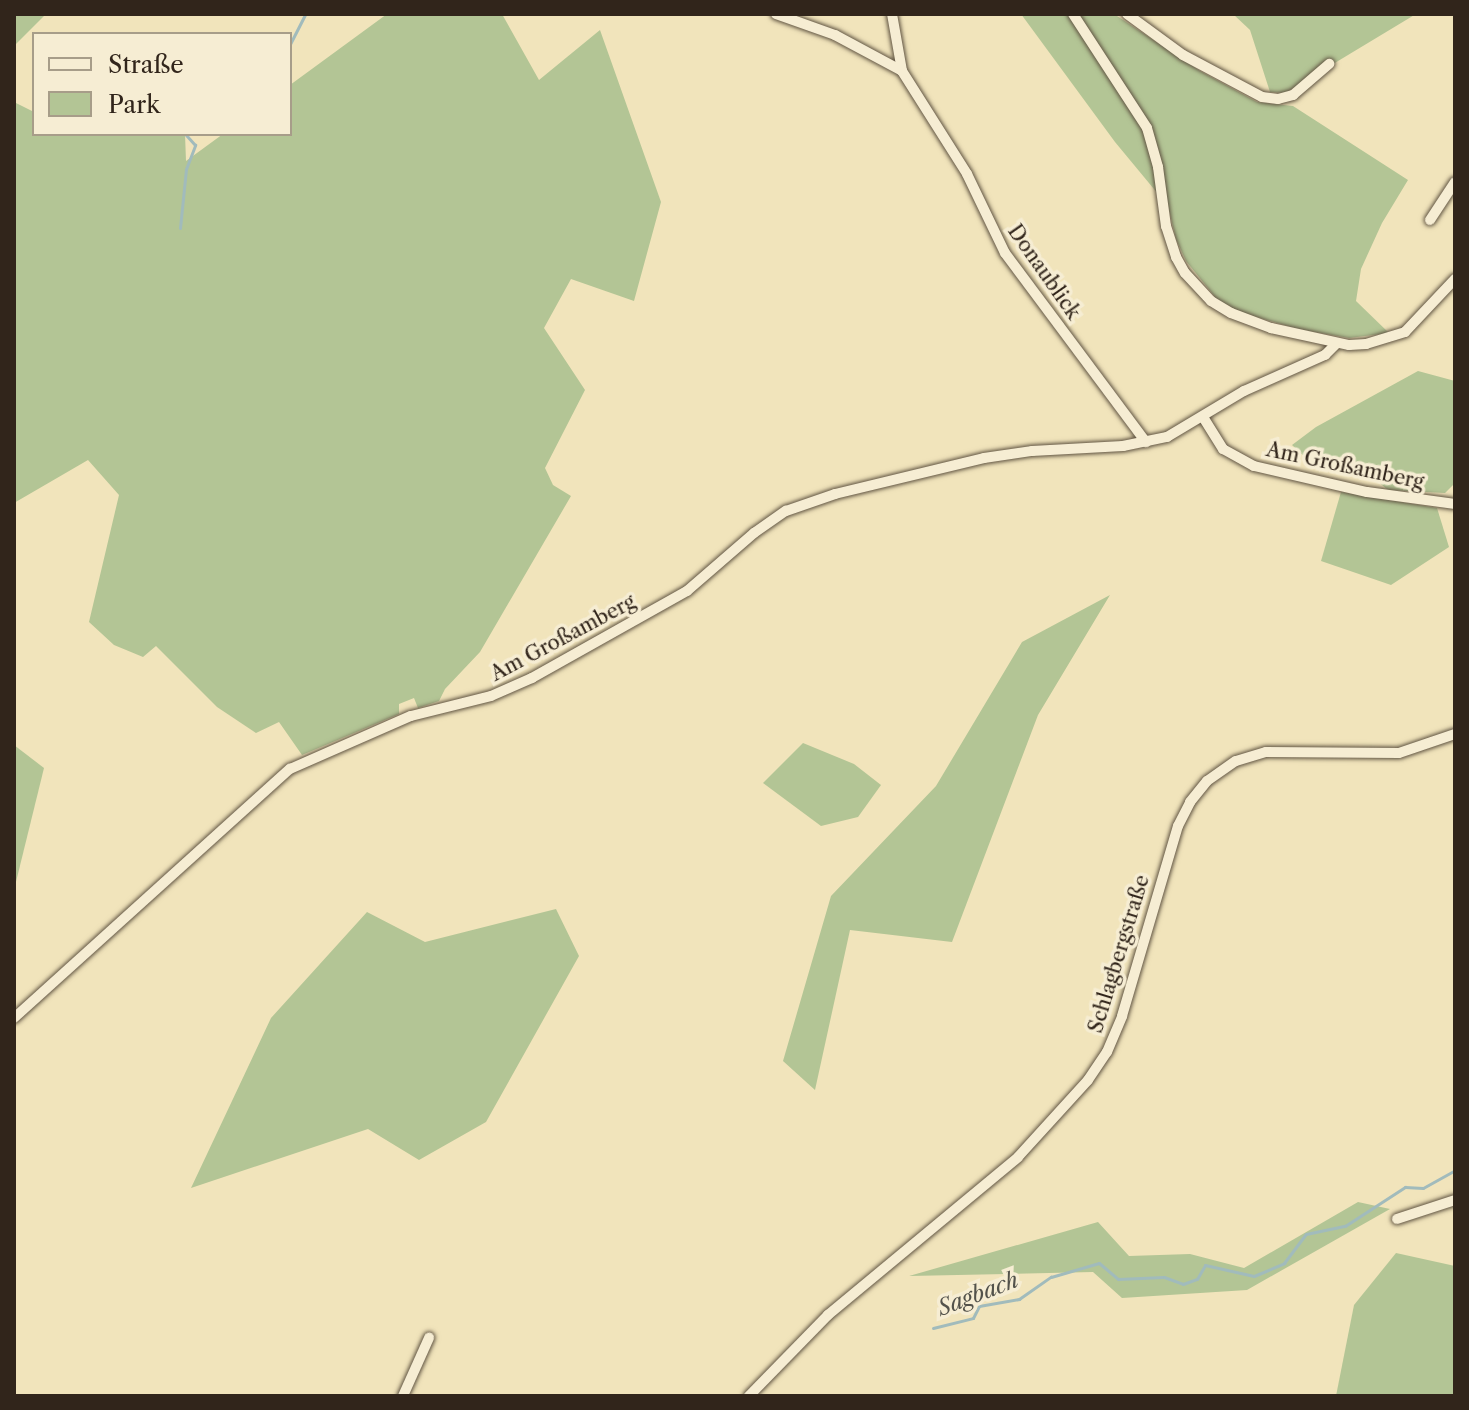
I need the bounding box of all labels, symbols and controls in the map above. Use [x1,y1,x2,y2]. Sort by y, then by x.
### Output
legend [32,32,292,136]
text: Straße [108,50,184,79]
text: Park [108,90,160,119]
street label: Donaublick [1003,220,1085,324]
street label: Am Großamberg [1264,438,1426,494]
street label: Am Großamberg [487,590,639,686]
street label: Schlagbergstraße [1084,872,1154,1036]
water label: Sagbach [934,1267,1022,1321]

